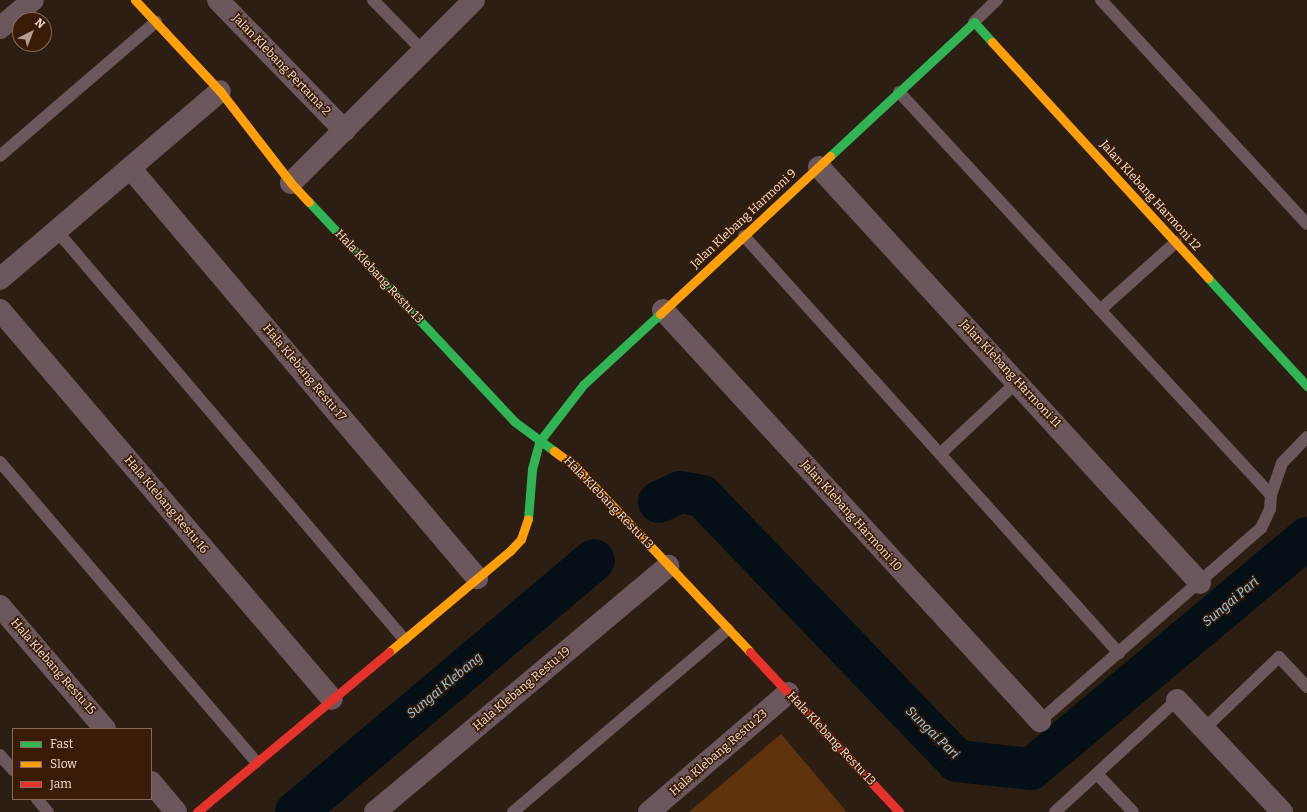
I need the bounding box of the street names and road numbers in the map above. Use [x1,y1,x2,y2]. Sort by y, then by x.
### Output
street label: Jalan Klebang Pertama 2 [229,11,333,119]
street label: Jalan Klebang Harmoni 12 [1097,138,1203,254]
street label: Jalan Klebang Harmoni 9 [688,166,800,272]
street label: Hala Klebang Restu 13 [332,227,426,327]
street label: Jalan Klebang Harmoni 11 [956,317,1064,431]
street label: Hala Klebang Restu 17 [259,322,349,424]
street label: Hala Klebang Restu 16 [121,453,211,557]
street label: Hala Klebang Restu 13 [560,454,656,552]
street label: Jalan Klebang Harmoni 10 [797,458,905,574]
street label: Hala Klebang Restu 15 [7,616,99,718]
street label: Hala Klebang Restu 19 [470,644,574,734]
street label: Hala Klebang Restu 13 [784,689,878,789]
street label: Hala Klebang Restu 23 [667,707,771,799]

